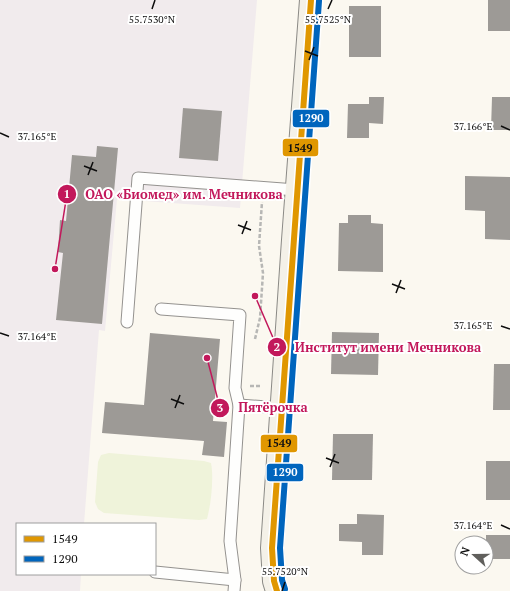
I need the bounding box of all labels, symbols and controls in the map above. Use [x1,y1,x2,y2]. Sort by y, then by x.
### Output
text: 55.7530°N [129,13,176,26]
text: 55.7525°N [305,13,352,26]
line badge: 1290 [292,109,330,128]
text: 1290 [299,111,323,125]
text: 37.166°E [454,120,492,133]
text: 37.165°E [18,130,56,143]
line badge: 1549 [282,138,319,157]
text: 1549 [288,141,312,155]
callout: ОАО «Биомед» им. Мечникова [57,182,291,207]
text: ОАО «Биомед» им. Мечникова [85,185,283,203]
text: 1 [64,186,70,201]
text: 37.165°E [454,319,492,332]
text: 37.164°E [18,330,56,343]
callout: Институт имени Мечникова [267,334,489,359]
text: Институт имени Мечникова [295,338,482,356]
text: 2 [274,339,281,354]
callout: Пятёрочка [210,395,316,420]
text: Пятёрочка [238,398,309,416]
text: 3 [217,400,224,415]
line badge: 1549 [260,434,298,453]
text: 1549 [267,436,291,450]
line badge: 1290 [266,463,304,482]
text: 1290 [273,465,297,479]
text: 37.164°E [454,519,492,532]
legend [16,523,156,575]
text: 1549 [52,531,78,546]
north arrow [454,535,494,575]
text: N [457,544,473,558]
text: 1290 [52,551,78,566]
text: 55.7520°N [262,565,309,578]

